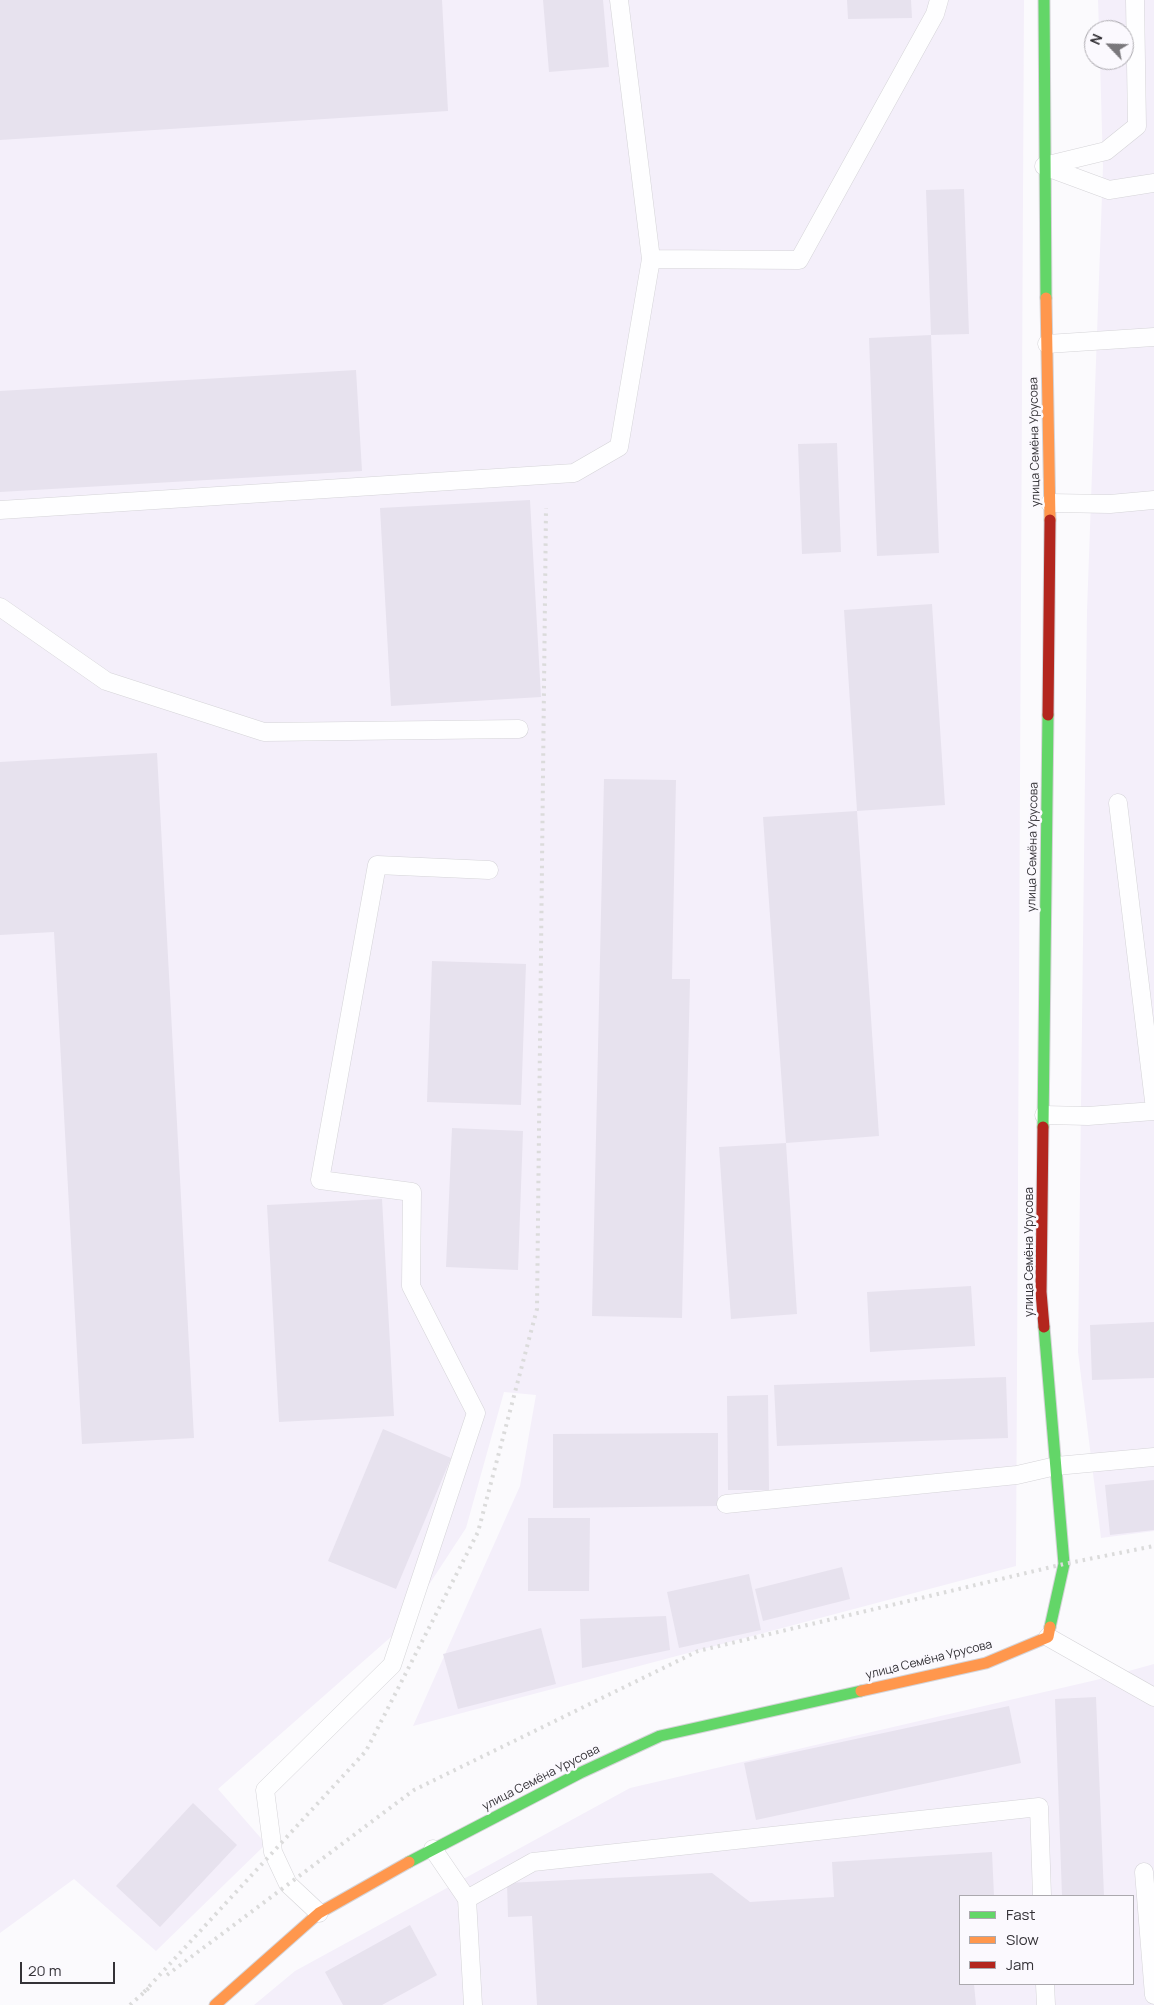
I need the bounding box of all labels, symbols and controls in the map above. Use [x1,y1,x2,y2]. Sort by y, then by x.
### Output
north arrow [1084,20,1134,70]
text: N [1085,31,1106,48]
street label: улица Семёна Урусова [1027,377,1043,507]
street label: улица Семёна Урусова [1025,782,1041,912]
street label: улица Семёна Урусова [1023,1187,1037,1317]
street label: улица Семёна Урусова [864,1637,994,1683]
street label: улица Семёна Урусова [480,1742,602,1814]
legend [959,1895,1134,1985]
text: Fast [1006,1904,1035,1925]
text: Slow [1006,1929,1039,1950]
scale bar [22,1952,118,1984]
text: Jam [1006,1954,1034,1975]
text: 20 m [28,1960,61,1981]

